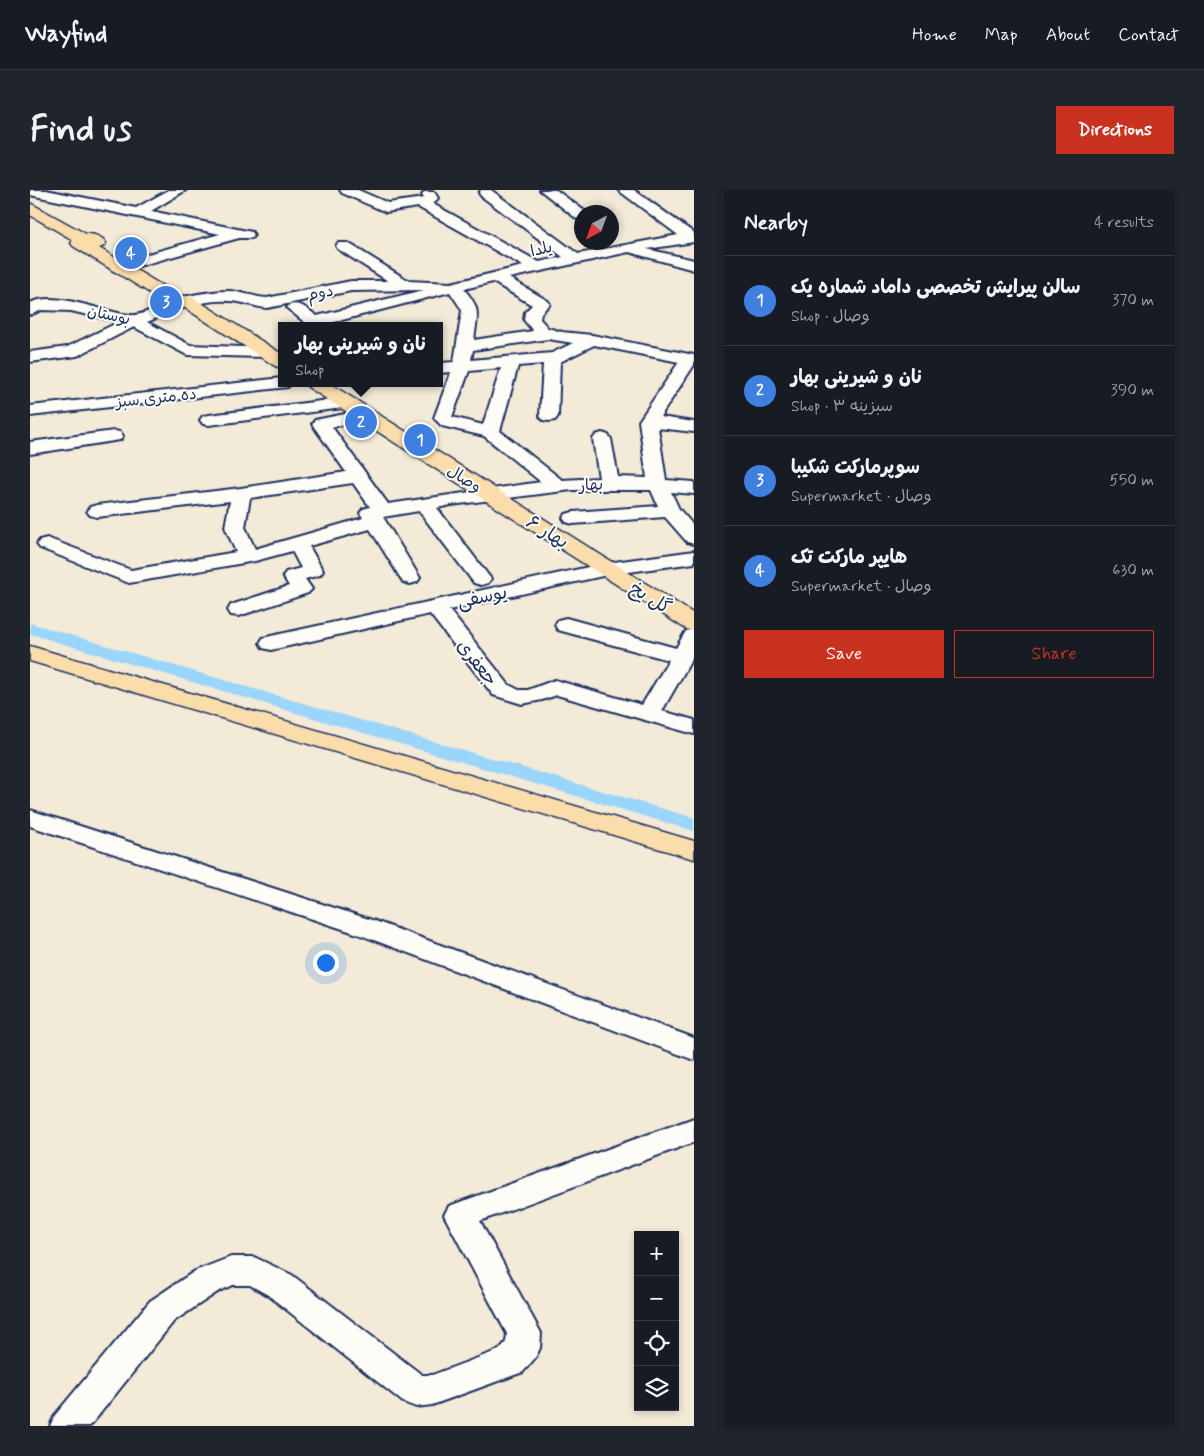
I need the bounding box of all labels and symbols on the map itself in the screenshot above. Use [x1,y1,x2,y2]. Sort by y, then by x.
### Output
north arrow [574,205,619,250]
pin: 4 [115,234,147,272]
street label: یلدا [528,237,554,262]
street label: دوم [305,280,335,307]
pin: 3 [150,283,182,321]
street label: بوستان [85,301,132,330]
street label: ده متری سبز [113,384,198,413]
pin: 2 [345,403,377,441]
pin: 1 [404,421,436,459]
street label: وصال [443,460,486,498]
street label: بهار [576,474,604,497]
street label: بهار ۶ [521,510,573,555]
street label: گل یخ [625,576,676,621]
street label: یوسفی [455,580,510,615]
street label: جعفری [451,634,503,691]
your location [313,950,339,976]

